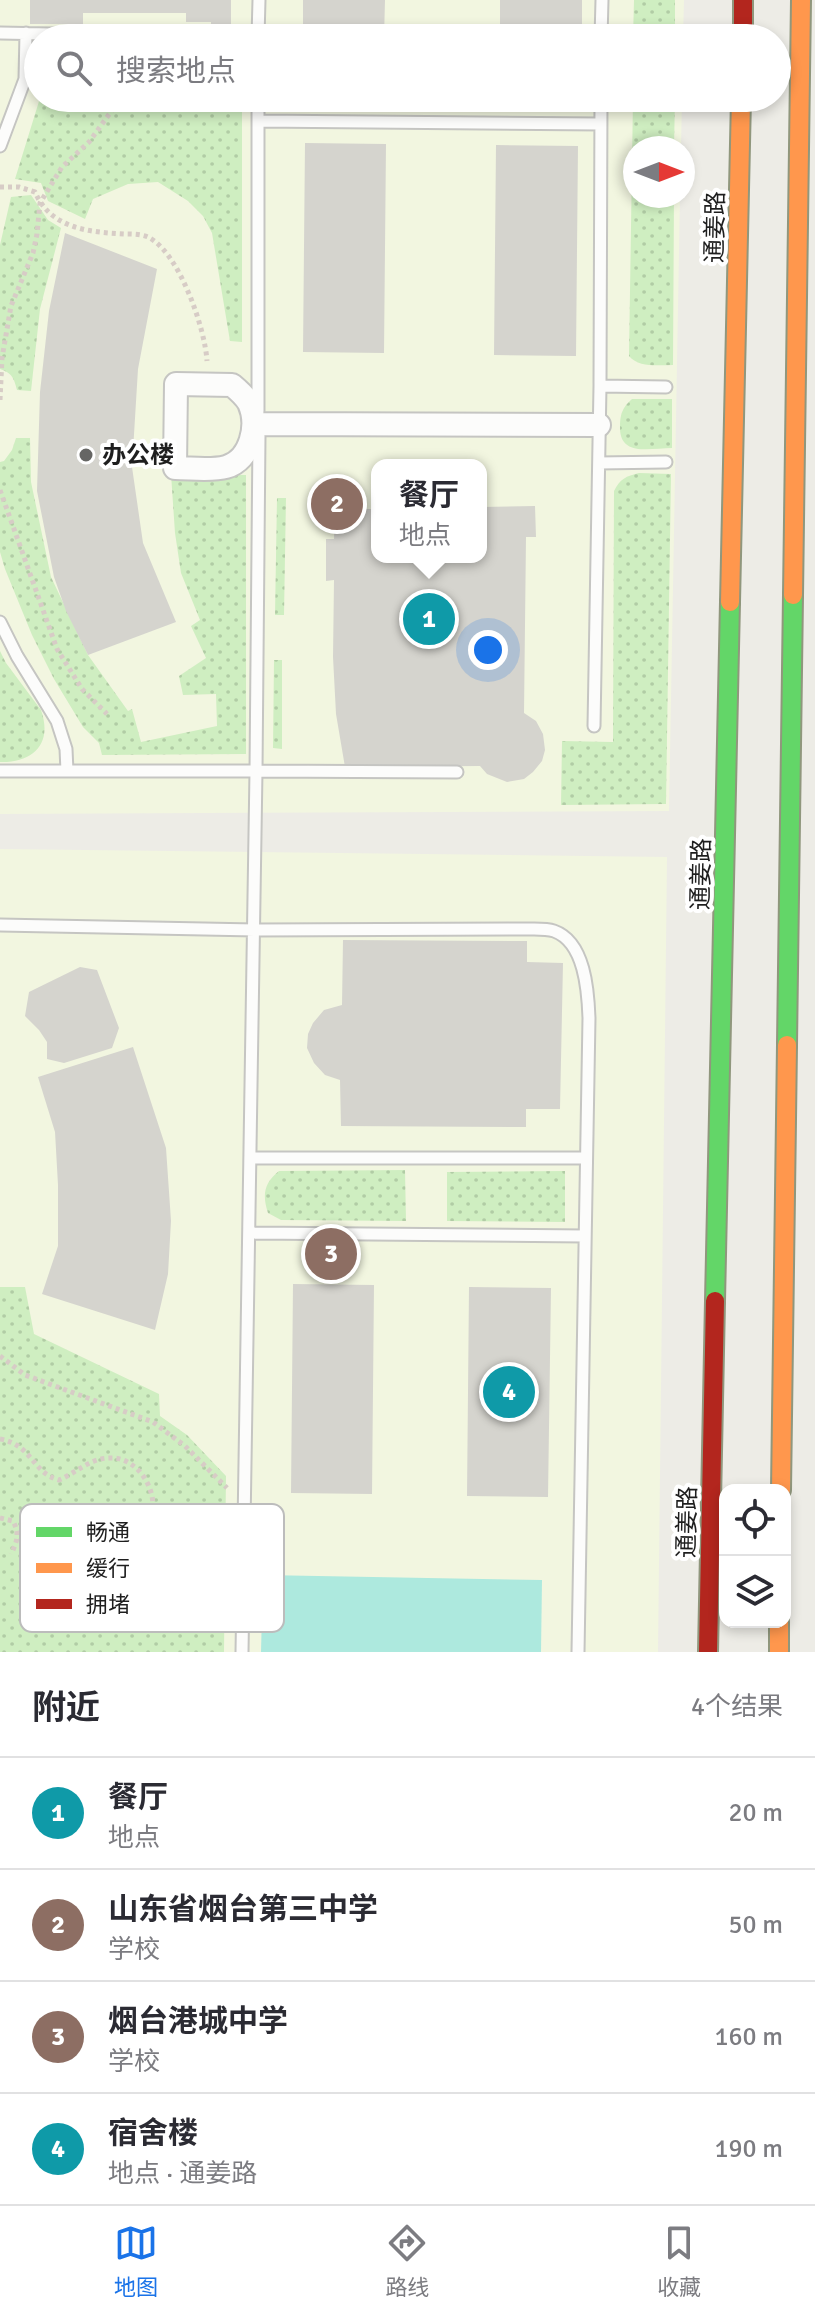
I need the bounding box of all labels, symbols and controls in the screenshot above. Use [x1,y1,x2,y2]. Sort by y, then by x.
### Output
search box [24,24,791,112]
icon: search [52,46,96,90]
text: 搜索地点 [116,53,236,90]
north arrow [623,136,695,208]
street label: 通姜路 [699,191,731,263]
place label: 办公楼 [102,440,174,470]
marker: 办公楼 [77,446,95,464]
popup [371,459,487,563]
pin: 2 [311,474,363,534]
text: 餐厅 [399,477,459,514]
text: 地点 [399,520,451,552]
pin: 1 [403,589,455,649]
your location [468,630,508,670]
street label: 通姜路 [685,838,717,910]
pin: 3 [305,1224,357,1284]
pin: 4 [483,1362,535,1422]
map controls [719,1484,791,1628]
button: locate [719,1484,791,1556]
street label: 通姜路 [671,1486,703,1558]
legend [20,1504,284,1632]
text: 畅通 [86,1519,130,1546]
text: 缓行 [86,1555,130,1582]
button: layers [719,1556,791,1628]
text: 拥堵 [86,1591,130,1618]
text: 附近 [32,1687,100,1729]
text: 4个结果 [691,1691,783,1723]
text: 餐厅 [108,1779,168,1816]
text: 1 [51,1797,65,1829]
text: 20 m [728,1797,783,1829]
text: 地点 [108,1822,160,1854]
text: 山东省烟台第三中学 [108,1891,378,1928]
text: 2 [51,1909,65,1941]
text: 50 m [728,1909,783,1941]
text: 学校 [108,1934,160,1966]
text: 烟台港城中学 [108,2003,288,2040]
text: 3 [51,2021,65,2053]
text: 160 m [714,2021,783,2053]
text: 学校 [108,2046,160,2078]
text: 宿舍楼 [108,2115,198,2152]
text: 4 [51,2133,65,2165]
text: 190 m [714,2133,783,2165]
text: 地点 · 通姜路 [108,2158,257,2190]
tab: 地图 [114,2221,158,2301]
tab: 路线 [385,2221,429,2301]
tab: 收藏 [657,2221,701,2301]

